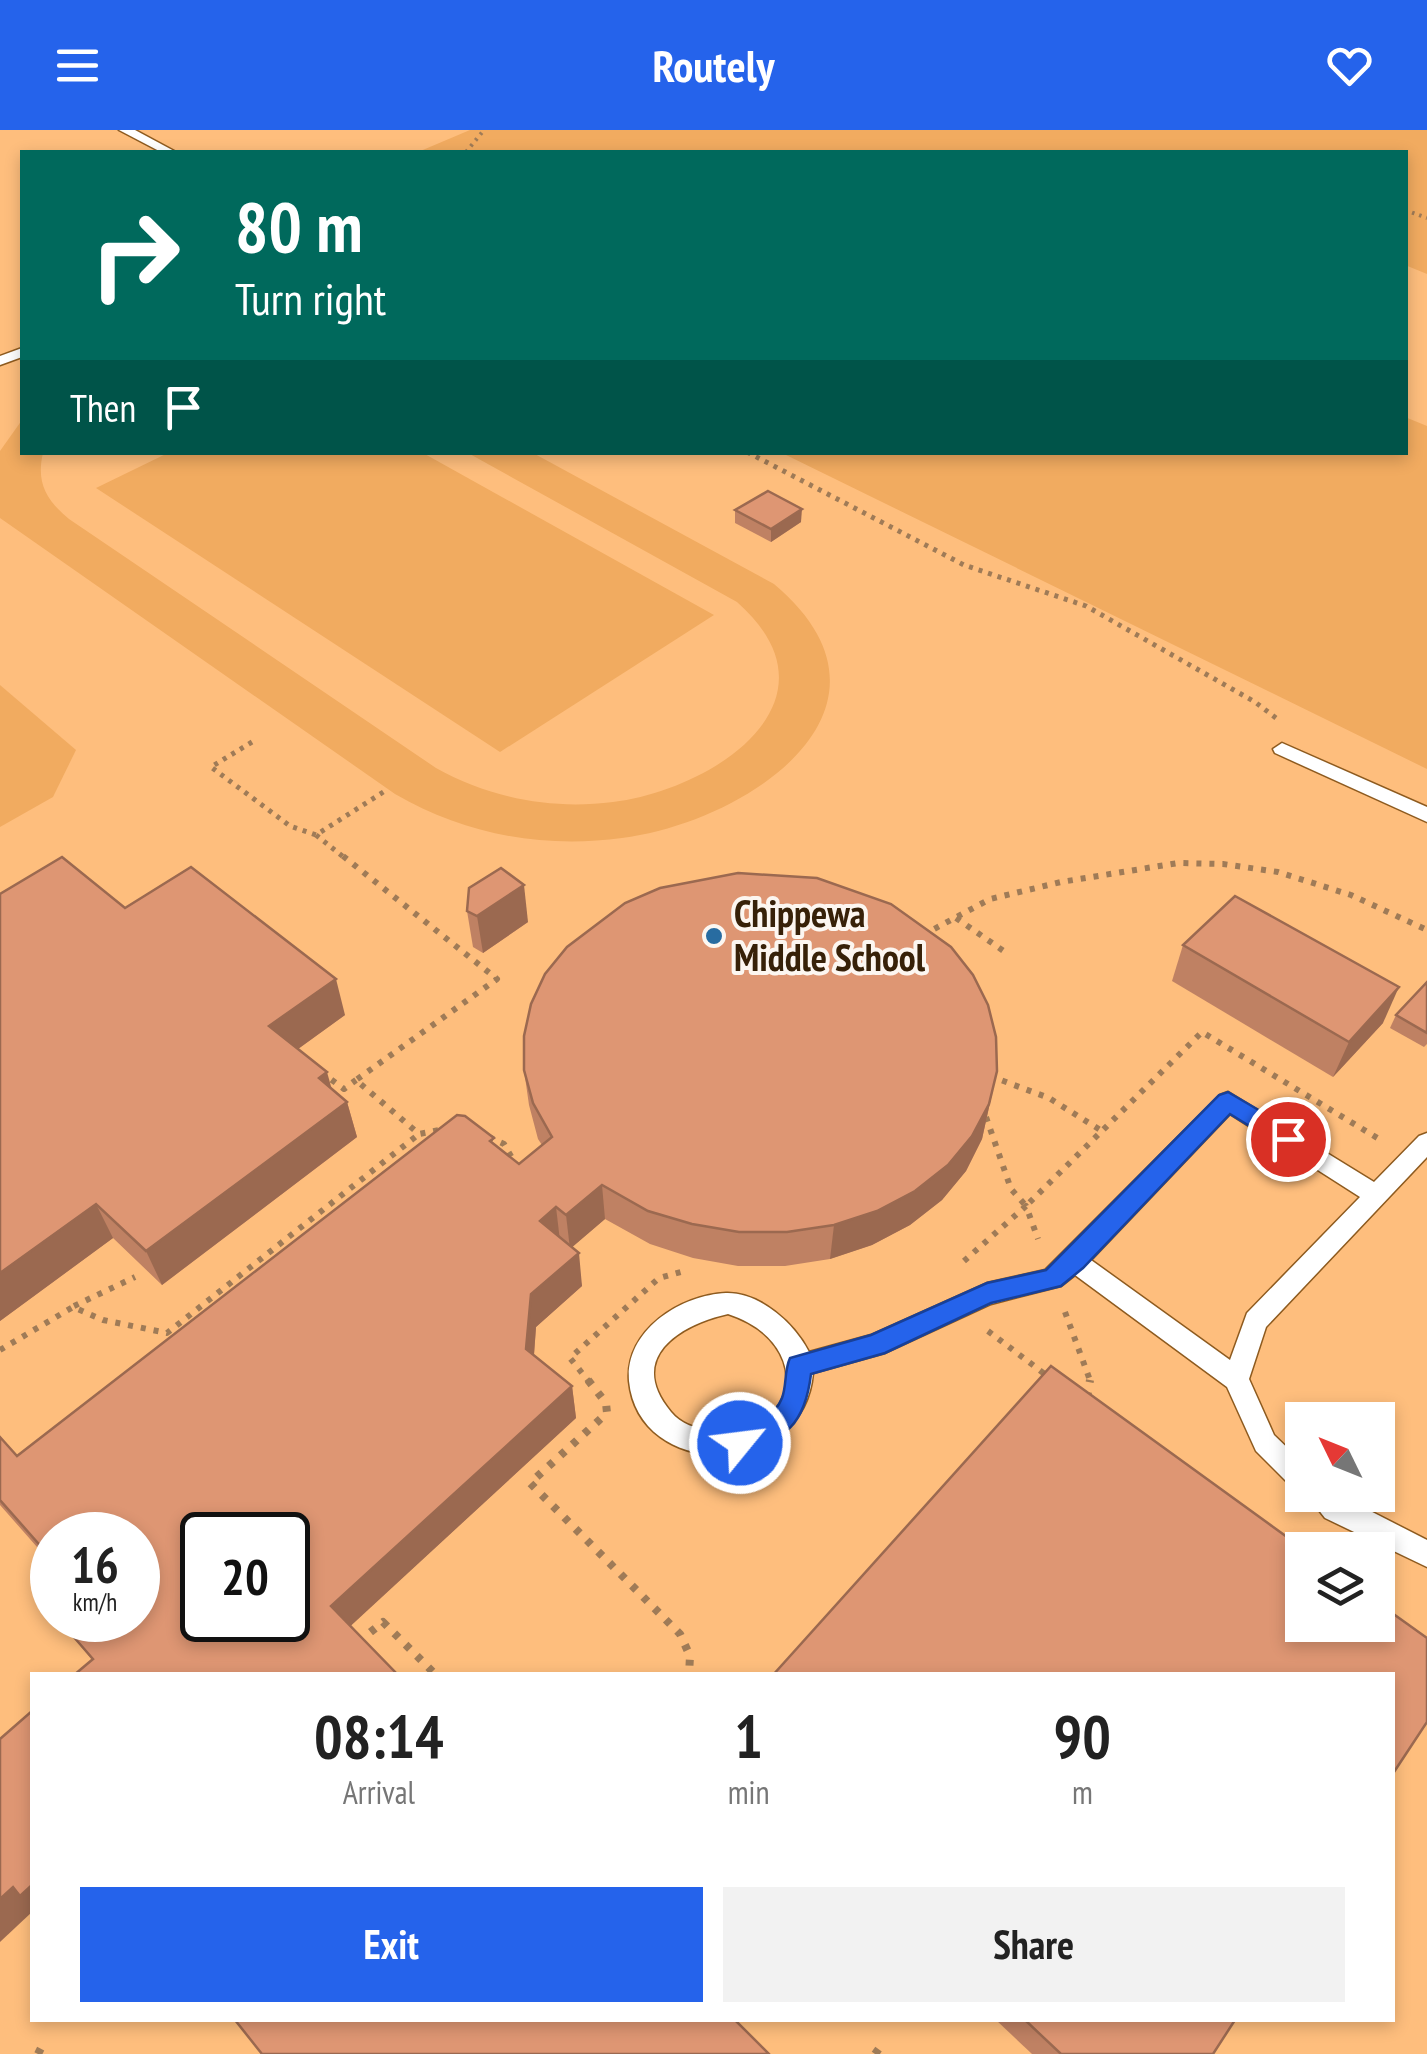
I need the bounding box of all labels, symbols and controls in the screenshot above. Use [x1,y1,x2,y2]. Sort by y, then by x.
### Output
text: Routely [652,36,775,94]
icon: menu [50,38,105,93]
icon: heart [1322,38,1377,93]
text: 80 m [235,181,363,271]
icon: right [70,190,200,320]
text: Turn right [235,269,386,327]
icon: arrive [156,380,211,435]
text: Then [70,383,136,432]
place label: Chippewa Middle School [734,888,926,981]
marker: Chippewa Middle School [703,925,725,947]
pin [1246,1097,1331,1182]
icon: arrive [1261,1112,1316,1167]
position arrow [688,1391,792,1495]
north arrow [1285,1402,1395,1512]
map controls [1285,1402,1395,1642]
speed limit sign: 20 [180,1512,310,1642]
text: 16 [71,1532,119,1597]
button: layers [1285,1532,1395,1642]
text: km/h [73,1586,117,1618]
text: 08:14 [314,1697,444,1775]
text: 1 [734,1697,763,1775]
text: 90 [1054,1697,1111,1775]
text: Arrival [343,1771,415,1813]
text: min [728,1771,770,1813]
text: m [1072,1771,1093,1813]
button: Exit [80,1887,703,2002]
button: Share [723,1887,1345,2002]

